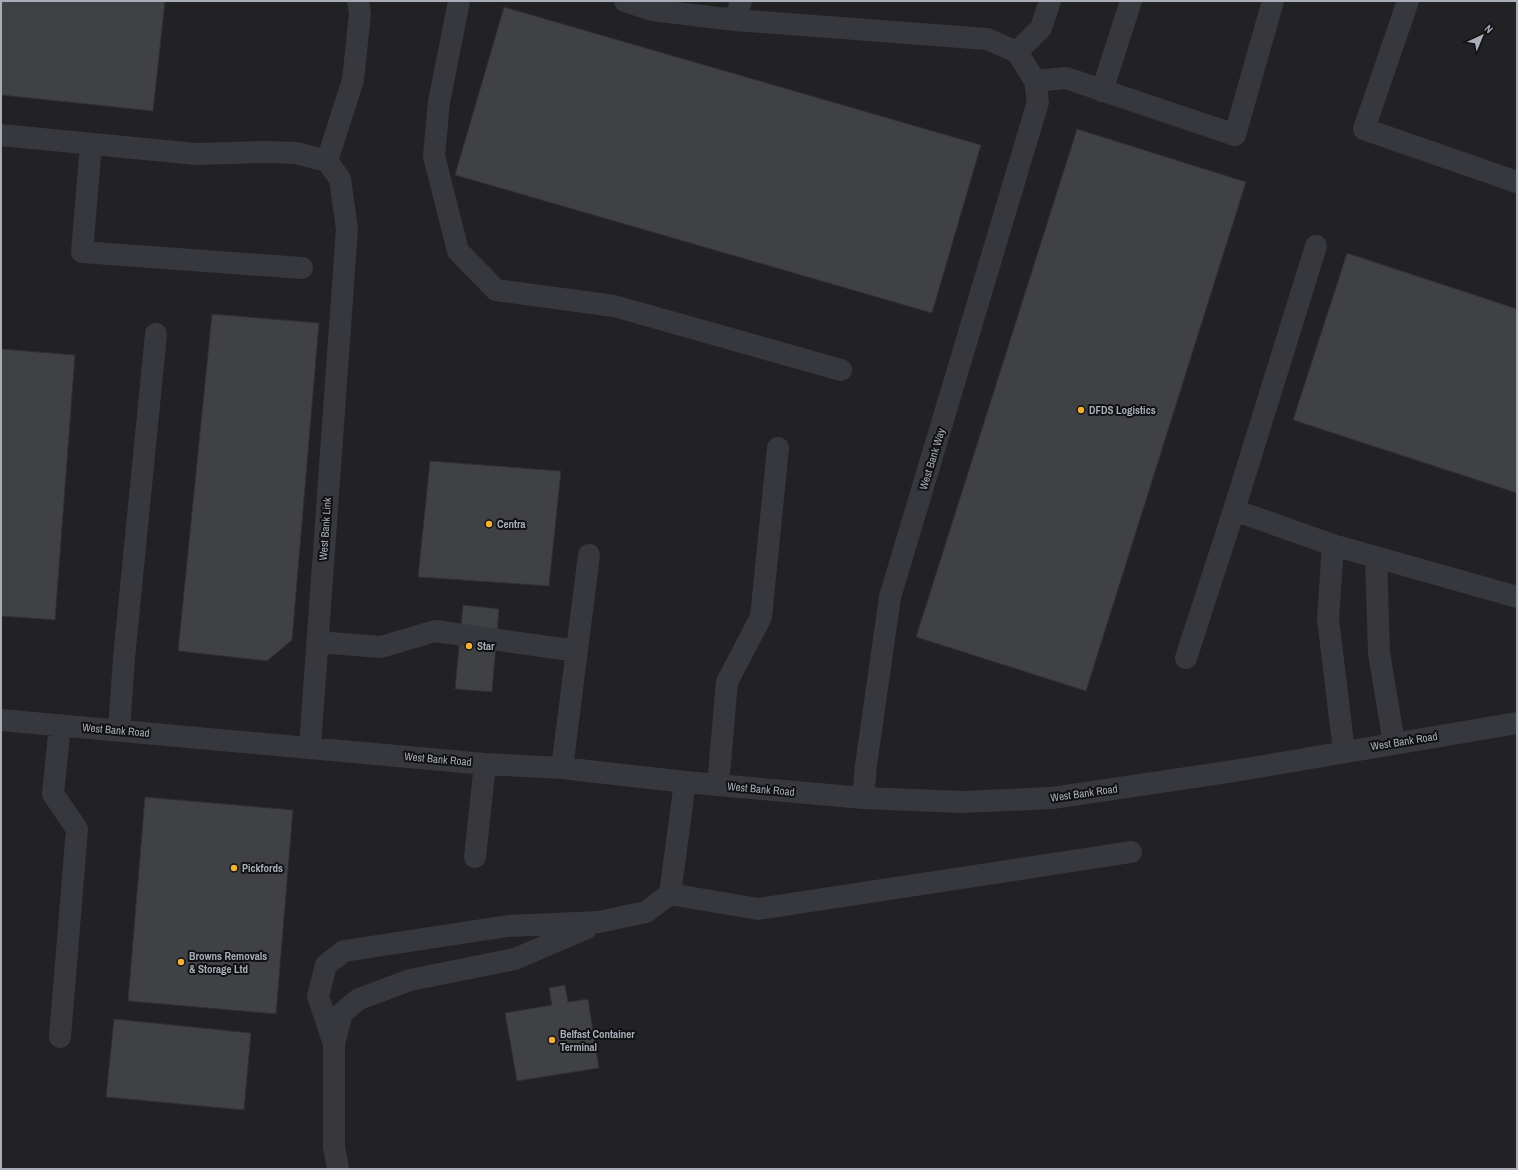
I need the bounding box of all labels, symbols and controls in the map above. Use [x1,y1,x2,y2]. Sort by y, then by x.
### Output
north arrow [1462,16,1502,56]
text: N [1482,22,1496,36]
place label: DFDS Logistics [1089,403,1156,417]
marker: DFDS Logistics [1076,405,1086,415]
street label: West Bank Way [916,426,948,491]
street label: West Bank Link [316,497,334,561]
place label: Centra [497,517,526,531]
marker: Centra [484,519,494,529]
place label: Star [477,639,495,653]
marker: Star [464,641,474,651]
street label: West Bank Road [82,720,150,740]
street label: West Bank Road [1370,729,1438,753]
street label: West Bank Road [404,749,472,769]
street label: West Bank Road [727,779,795,799]
street label: West Bank Road [1050,781,1118,805]
place label: Pickfords [242,861,283,875]
marker: Pickfords [229,863,239,873]
place label: Browns Removals & Storage Ltd [189,949,267,976]
marker: Browns Removals & Storage Ltd [176,957,186,967]
place label: Belfast Container Terminal [560,1027,635,1054]
marker: Belfast Container Terminal [547,1035,557,1045]

